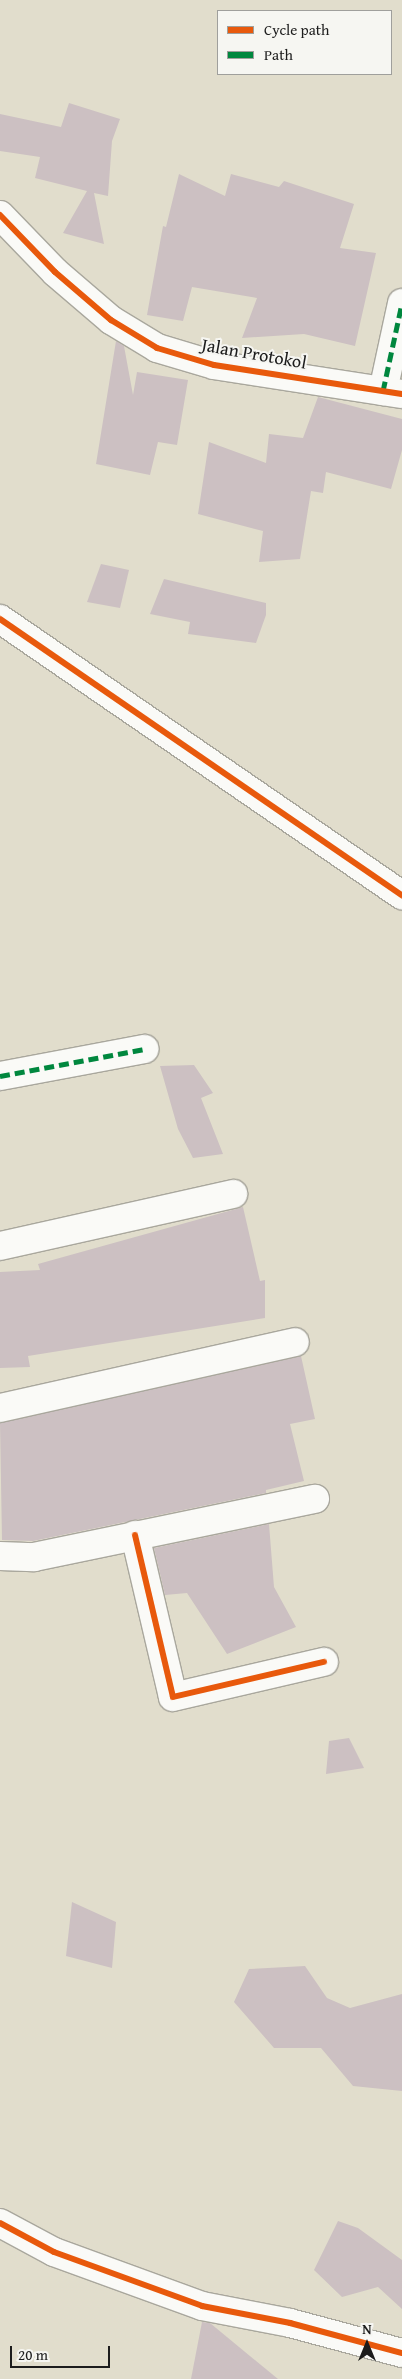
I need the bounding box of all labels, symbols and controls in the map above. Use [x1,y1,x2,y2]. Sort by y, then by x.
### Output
legend [217,10,392,75]
text: Cycle path [264,19,330,40]
text: Path [264,44,293,65]
street label: Jalan Protokol [200,334,308,374]
north arrow [342,2319,392,2369]
text: N [362,2319,372,2339]
scale bar [12,2336,112,2368]
text: 20 m [18,2344,48,2365]

